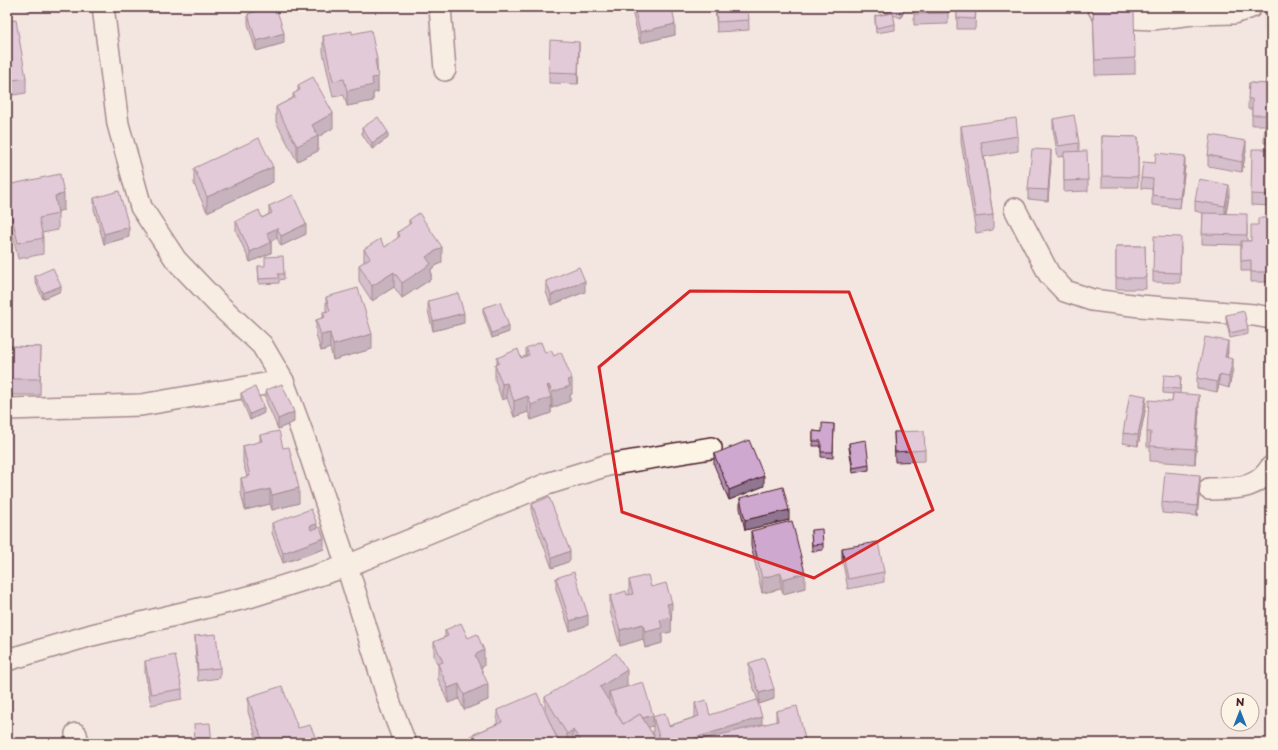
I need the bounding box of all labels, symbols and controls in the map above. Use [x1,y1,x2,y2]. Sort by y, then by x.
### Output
north arrow [1220,692,1260,732]
text: N [1236,693,1245,710]

